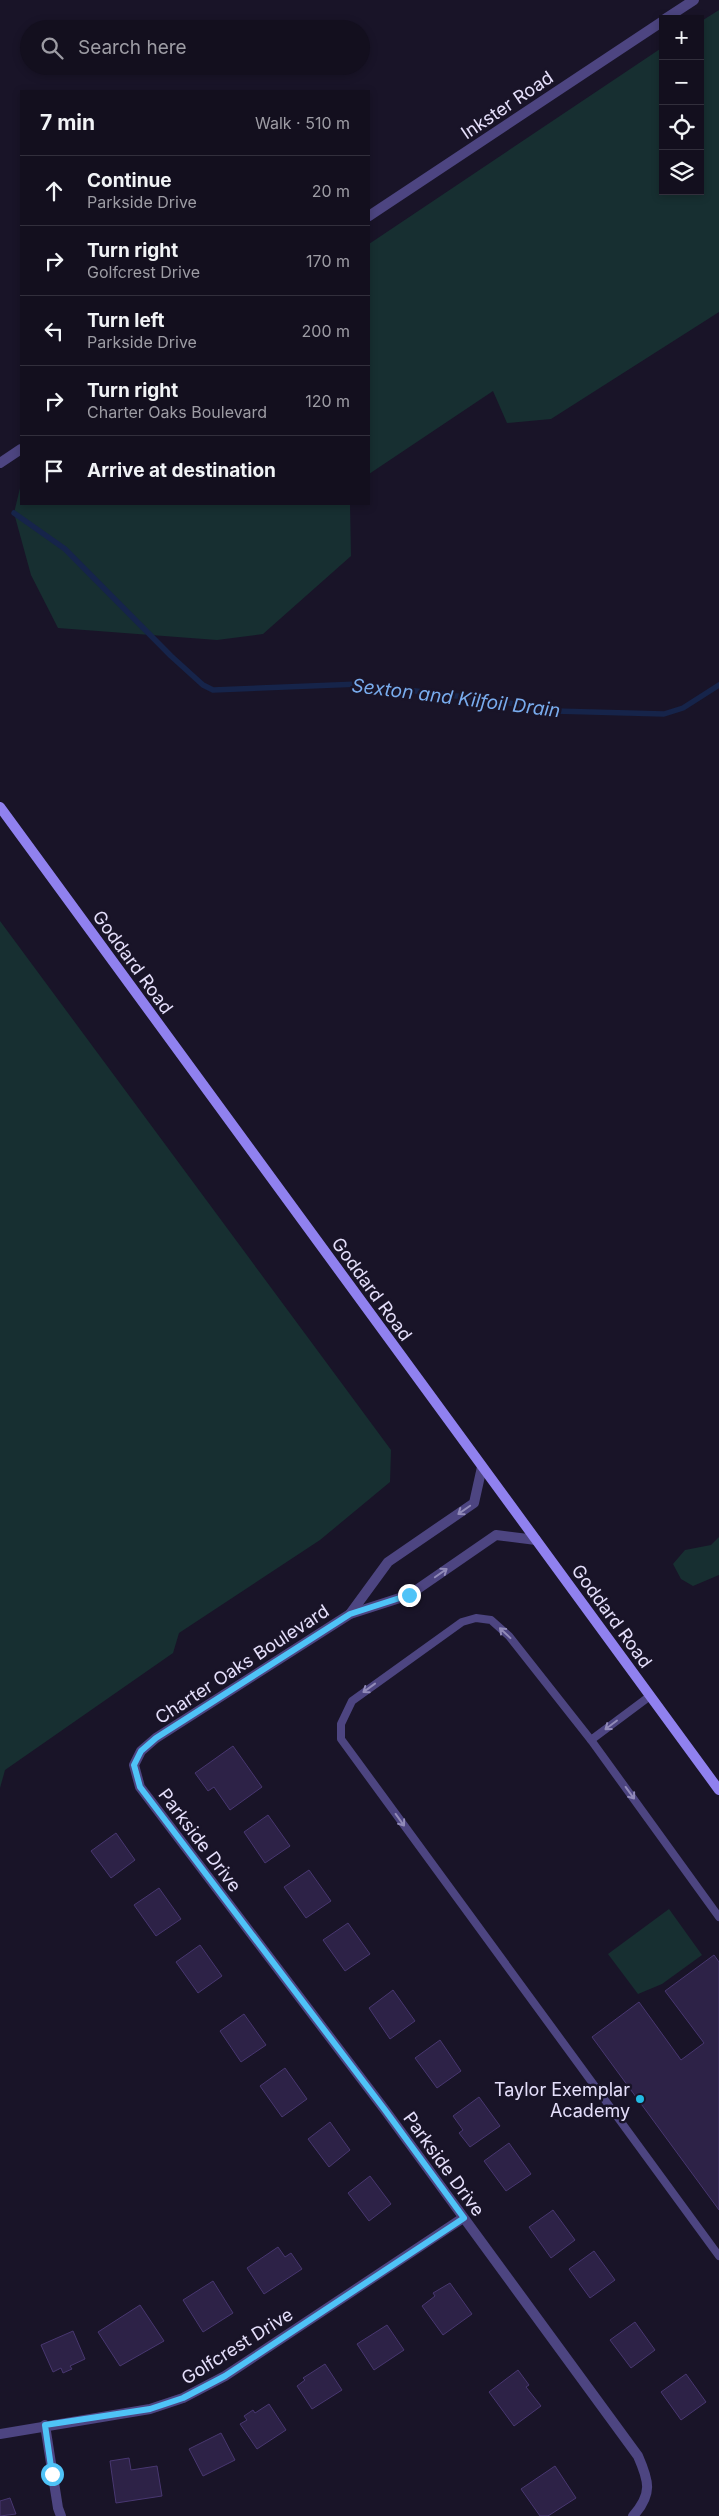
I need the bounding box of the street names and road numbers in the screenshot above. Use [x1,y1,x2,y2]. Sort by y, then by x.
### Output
street label: Inkster Road [457,67,557,143]
street label: Goddard Road [89,906,177,1018]
street label: Goddard Road [328,1233,416,1345]
street label: Goddard Road [568,1560,656,1672]
street label: Charter Oaks Boulevard [151,1600,333,1728]
street label: Parkside Drive [154,1784,246,1896]
street label: Parkside Drive [399,2108,489,2220]
street label: Golfcrest Drive [178,2303,296,2389]

